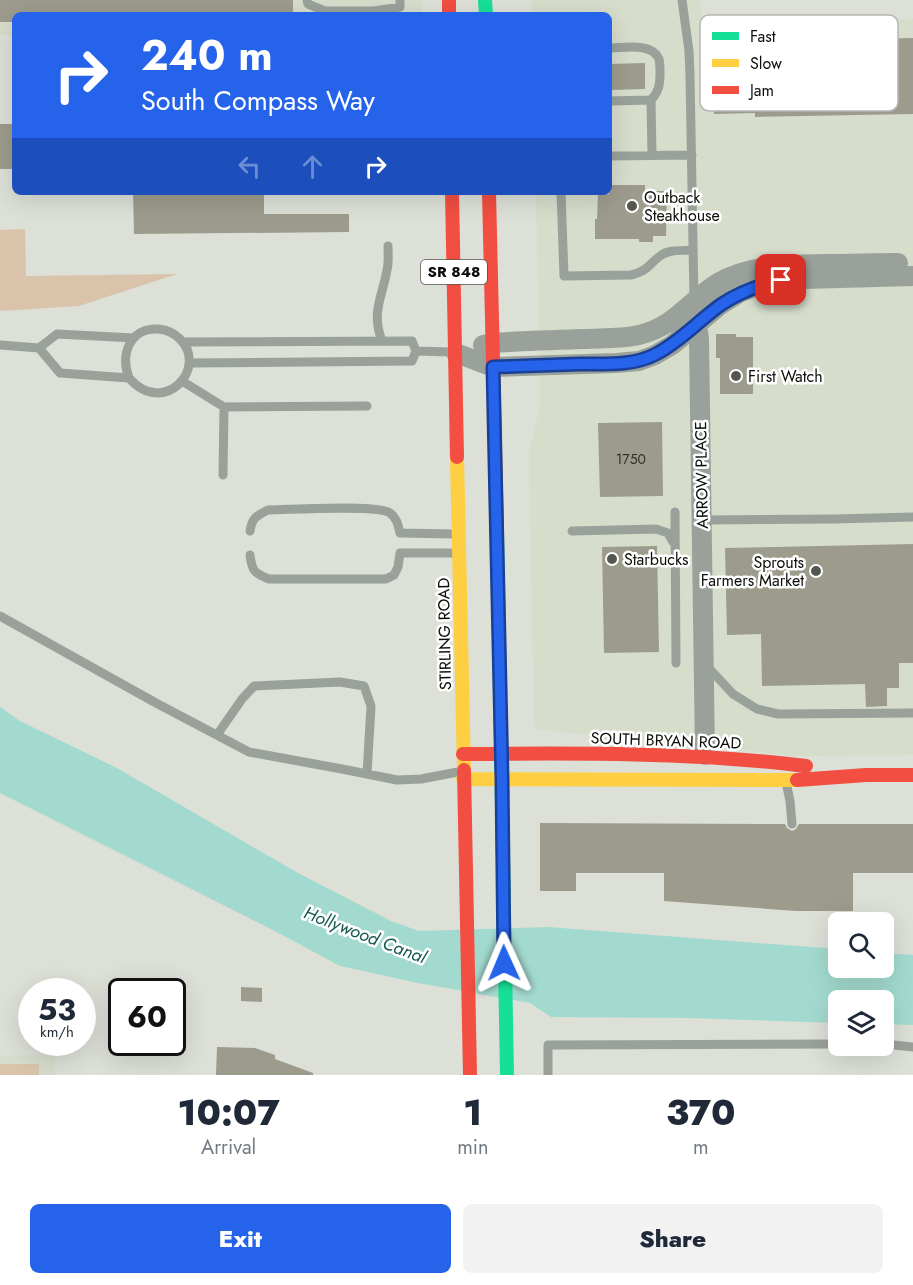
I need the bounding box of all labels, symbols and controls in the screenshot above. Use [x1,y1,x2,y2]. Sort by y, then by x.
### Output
legend [700,15,898,111]
text: 240 m [141,25,273,86]
text: Fast [750,25,776,48]
icon: right [42,36,120,114]
text: Slow [750,52,782,75]
text: Jam [748,79,774,102]
text: South Compass Way [141,81,375,120]
icon: left [233,150,266,183]
icon: ahead [296,150,329,183]
icon: right [359,150,392,183]
place label: Outback Steakhouse [644,186,720,227]
marker: Outback Steakhouse [625,199,639,213]
pin [755,254,806,305]
road number: SR 848 [421,260,487,284]
icon: arrive [764,263,797,296]
place label: First Watch [748,365,823,388]
marker: First Watch [729,369,743,383]
street label: ARROW PLACE [689,421,714,529]
house number: 1750 [616,449,646,469]
place label: Starbucks [624,548,688,571]
place label: Sprouts Farmers Market [701,551,804,592]
marker: Starbucks [605,552,619,566]
marker: Sprouts Farmers Market [809,564,823,578]
street label: STIRLING ROAD [432,577,457,690]
street label: SOUTH BRYAN ROAD [590,726,742,755]
water label: Hollywood Canal [300,900,431,971]
map controls [828,912,894,1056]
button: search [828,912,894,978]
position arrow [472,931,536,995]
speed limit sign: 60 [108,978,186,1056]
text: 53 [38,988,76,1031]
button: layers [828,990,894,1056]
text: km/h [40,1021,74,1043]
text: 10:07 [177,1086,280,1138]
text: 1 [463,1086,482,1138]
text: 370 [666,1086,736,1138]
text: Arrival [201,1133,256,1162]
text: min [457,1133,489,1162]
text: m [693,1133,709,1162]
button: Exit [30,1204,451,1273]
button: Share [463,1204,883,1273]

